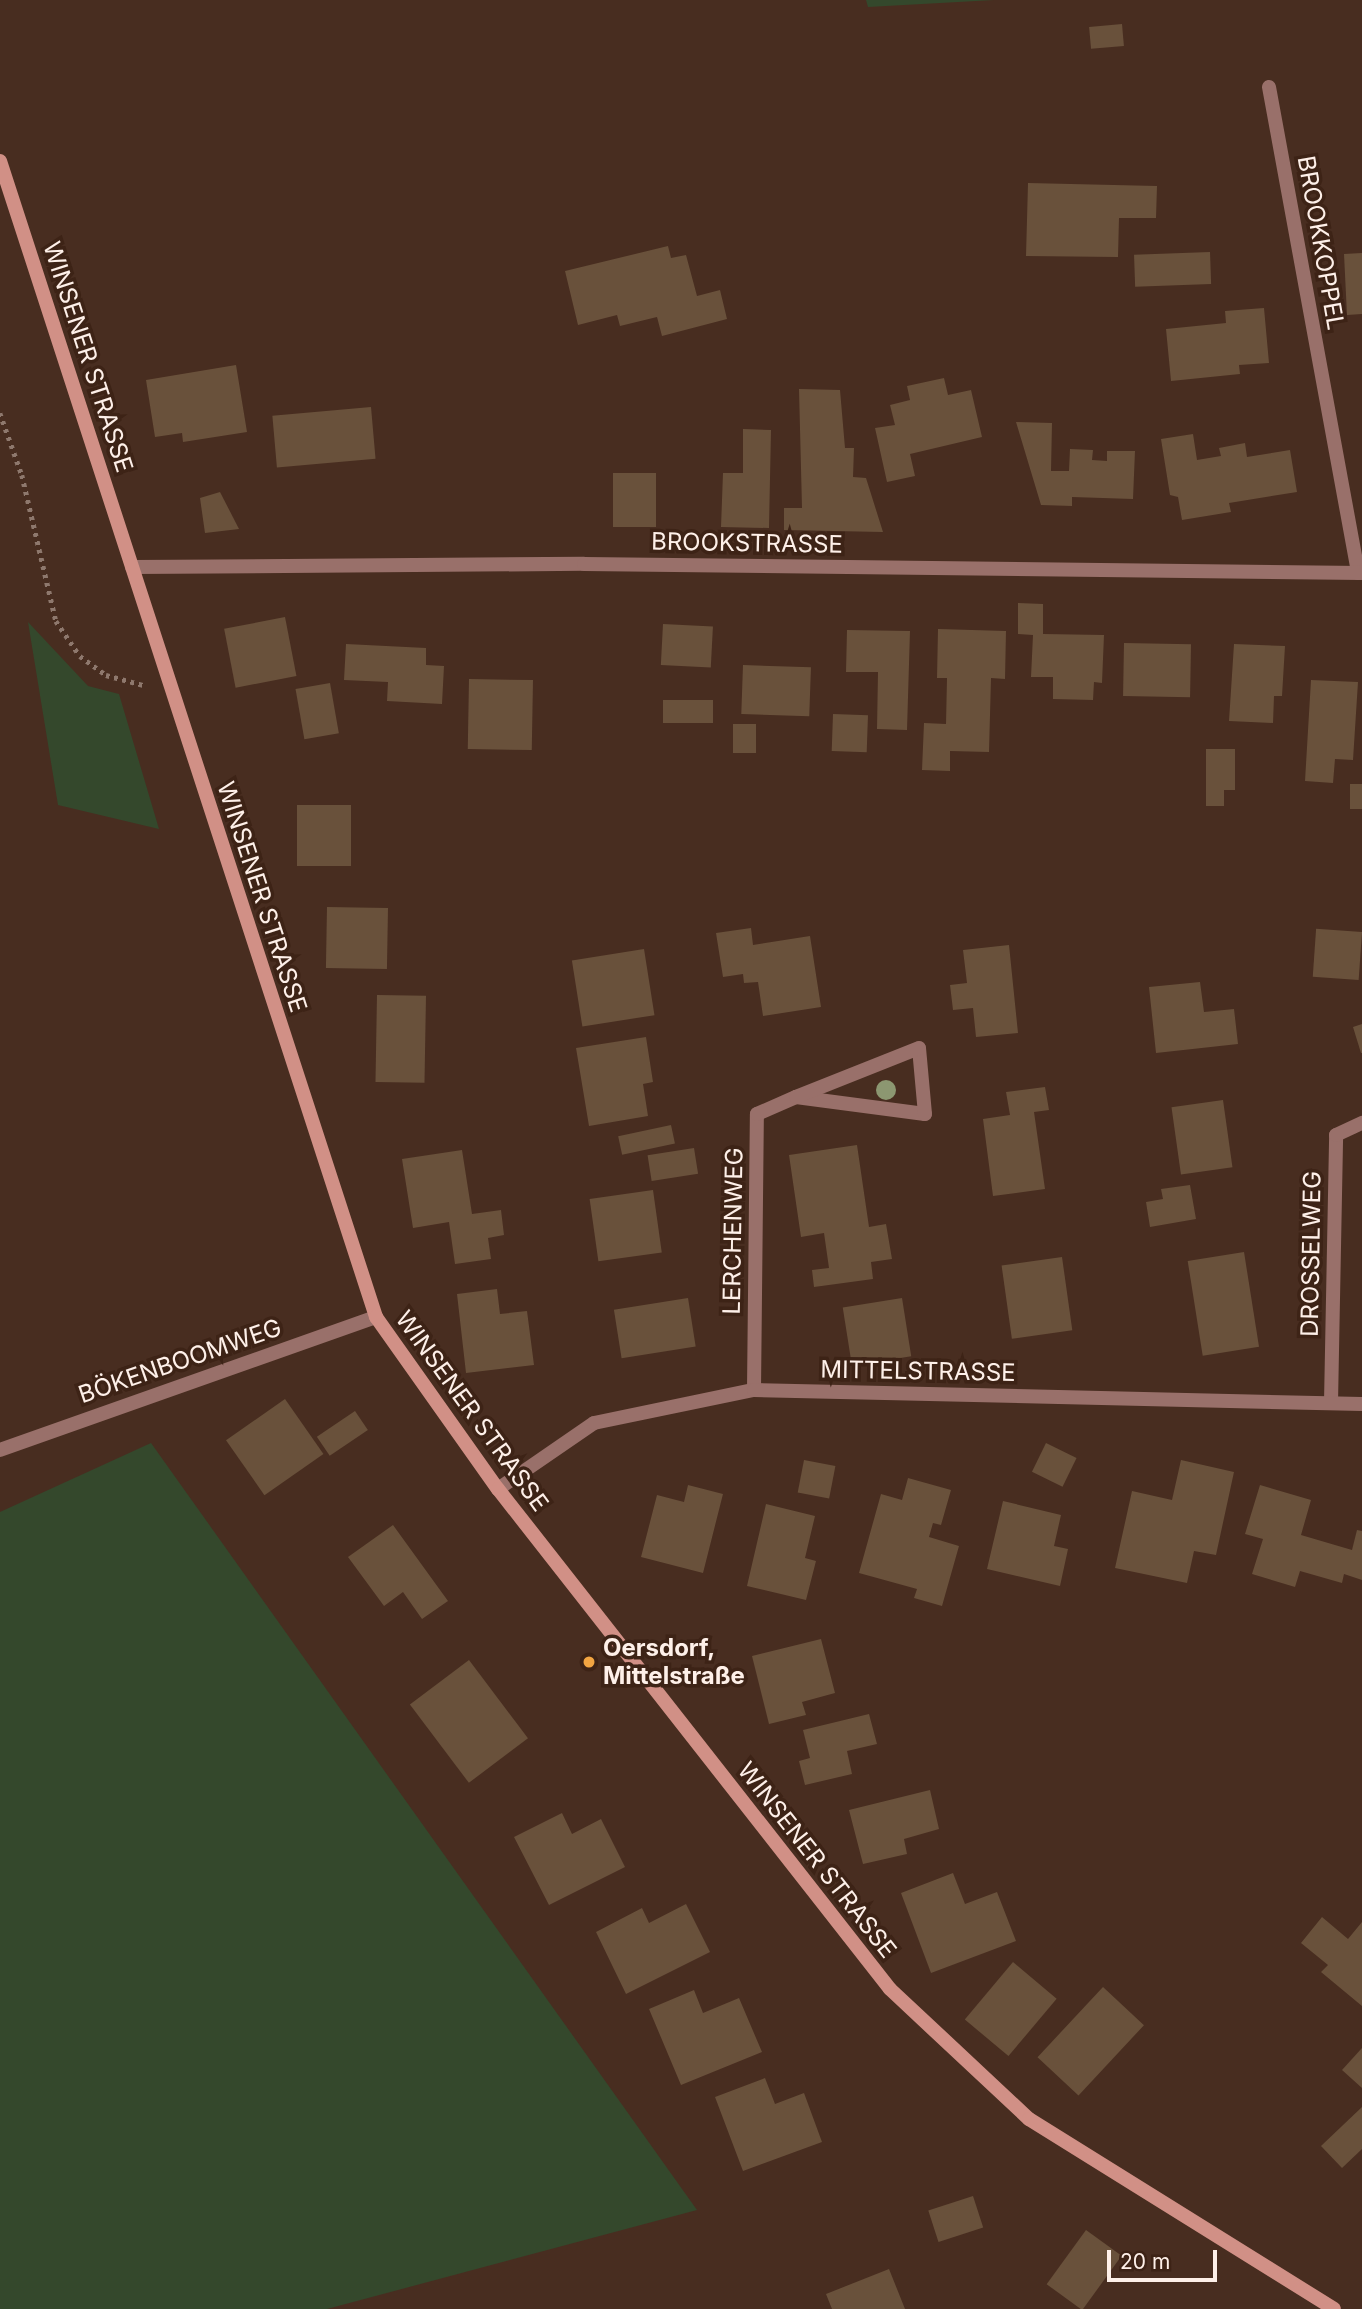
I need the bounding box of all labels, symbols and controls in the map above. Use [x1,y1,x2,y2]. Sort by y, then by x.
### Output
street label: BROOKKOPPEL [1292,154,1350,332]
street label: WINSENER STRASSE [37,238,139,476]
street label: BROOKSTRASSE [651,527,843,559]
street label: WINSENER STRASSE [211,778,313,1016]
street label: LERCHENWEG [717,1147,749,1315]
street label: DROSSELWEG [1295,1171,1327,1337]
street label: WINSENER STRASSE [390,1305,554,1517]
street label: BÖKENBOOMWEG [75,1313,285,1409]
street label: MITTELSTRASSE [820,1355,1016,1387]
place label: Oersdorf, Mittelstraße [603,1634,745,1690]
marker: Oersdorf, Mittelstraße [581,1654,597,1670]
street label: WINSENER STRASSE [732,1756,902,1964]
scale bar [1110,2236,1220,2280]
text: 20 m [1120,2249,1170,2274]

